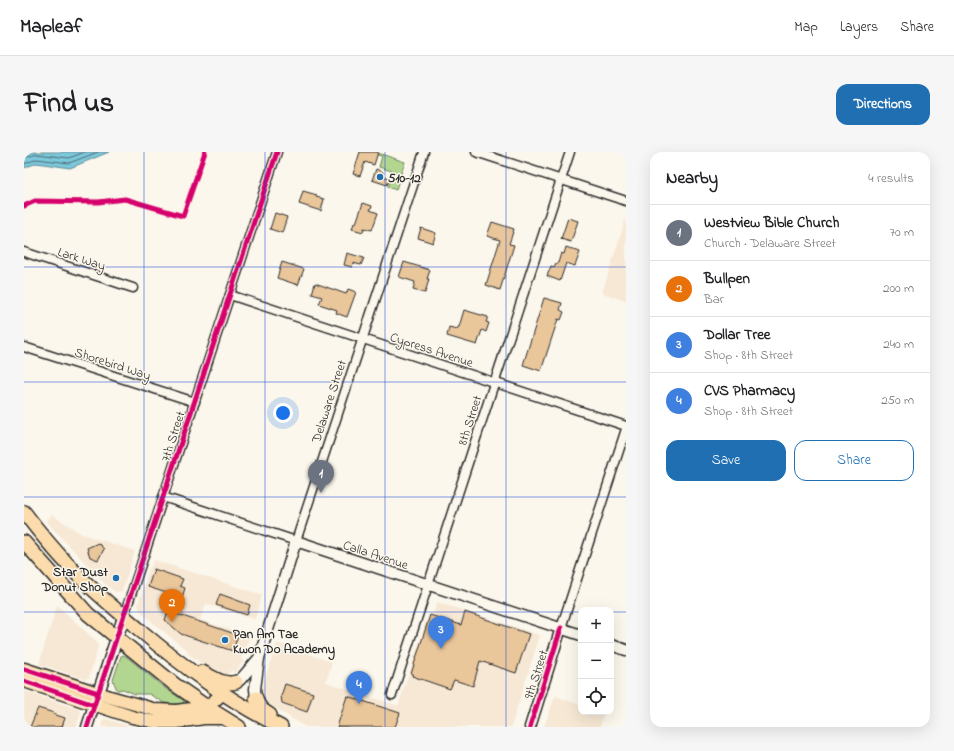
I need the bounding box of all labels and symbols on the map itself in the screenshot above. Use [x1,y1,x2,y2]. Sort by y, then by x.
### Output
place label: 510-12 [388,169,421,188]
marker: 510-12 [375,172,385,182]
street label: Lark Way [55,243,108,277]
street label: Cypress Avenue [387,328,476,374]
street label: Shorebird Way [72,343,153,387]
street label: Delaware Street [307,357,352,446]
street label: 8th Street [453,392,488,448]
your location [273,403,293,423]
street label: 7th Street [156,408,191,464]
pin: 1 [308,460,334,493]
street label: Calla Avenue [340,536,411,575]
place label: Star Dust Donut Shop [41,563,109,597]
marker: Star Dust Donut Shop [111,573,121,583]
pin: 2 [159,589,185,622]
pin: 3 [428,616,454,649]
place label: Pan Am Tae Kwon Do Academy [233,625,335,661]
marker: Pan Am Tae Kwon Do Academy [220,635,230,645]
street label: 9th Street [520,647,553,701]
pin: 4 [346,671,372,704]

